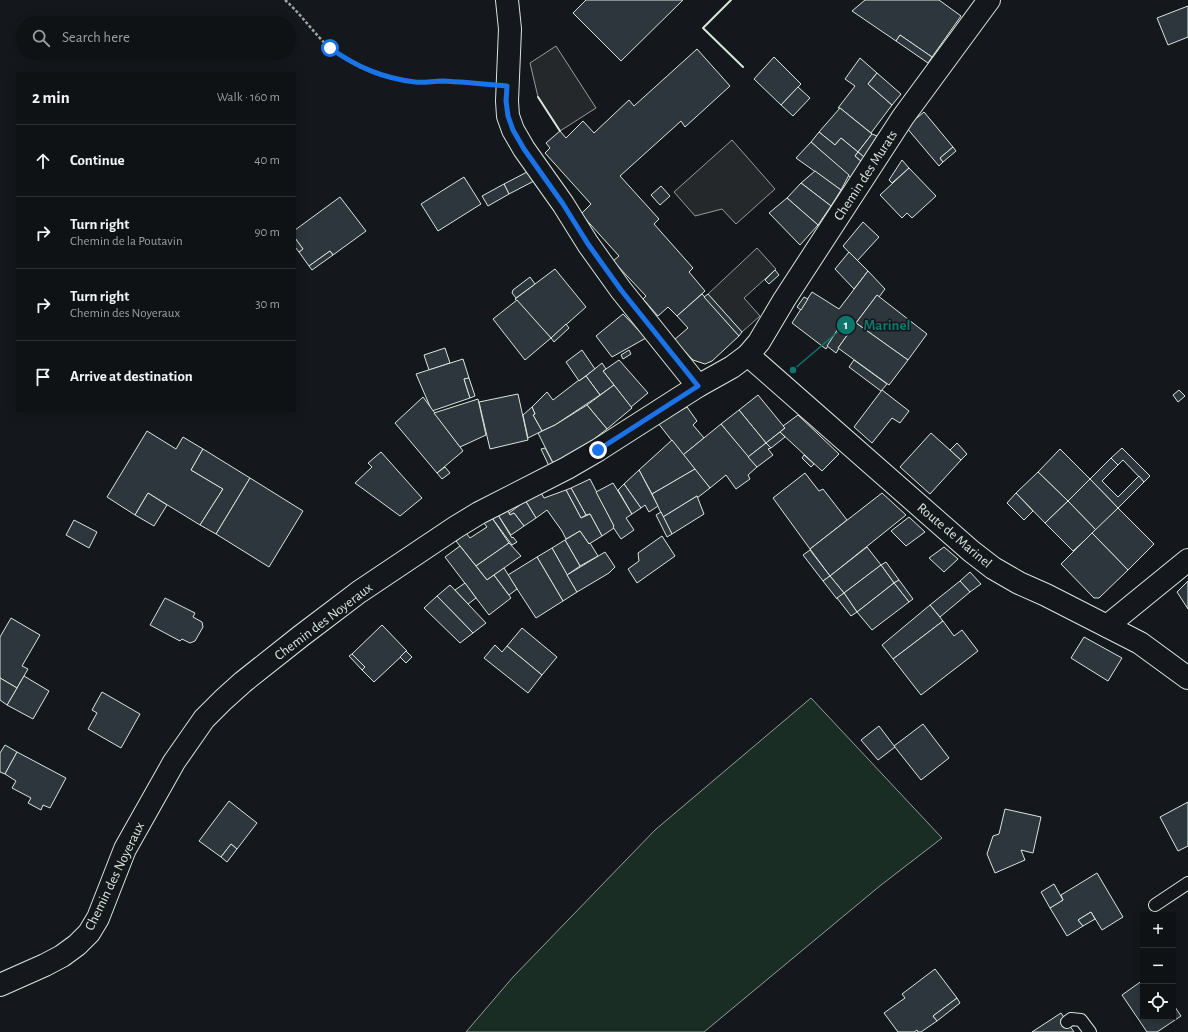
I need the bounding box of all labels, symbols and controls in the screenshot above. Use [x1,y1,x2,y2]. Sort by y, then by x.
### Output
search box [16,16,296,60]
icon: search [30,27,52,49]
text: Search here [62,30,130,45]
route start [321,39,339,57]
text: 2 min [32,89,70,106]
text: Walk · 160 m [217,91,280,104]
street label: Chemin des Murats [831,128,900,223]
icon: ahead [32,150,54,172]
text: Continue [70,153,125,168]
text: 40 m [254,154,280,167]
text: Turn right [70,217,129,232]
icon: right [32,222,54,244]
text: 90 m [254,226,280,239]
text: Chemin de la Poutavin [70,235,183,248]
text: Turn right [70,289,129,304]
icon: right [32,294,54,316]
text: 30 m [255,298,280,311]
text: Chemin des Noyeraux [70,307,180,320]
callout: Marinel [836,311,919,338]
text: Marinel [864,318,910,333]
text: 1 [844,319,848,331]
icon: arrive [32,366,54,388]
text: Arrive at destination [70,369,193,384]
route end [589,441,607,459]
street label: Route de Marinel [914,501,994,571]
street label: Chemin des Noyeraux [272,581,375,663]
street label: Chemin des Noyeraux [83,820,147,933]
map controls [1140,912,1176,1020]
button: + [1140,912,1176,948]
button: − [1140,948,1176,984]
button: locate [1140,984,1176,1020]

